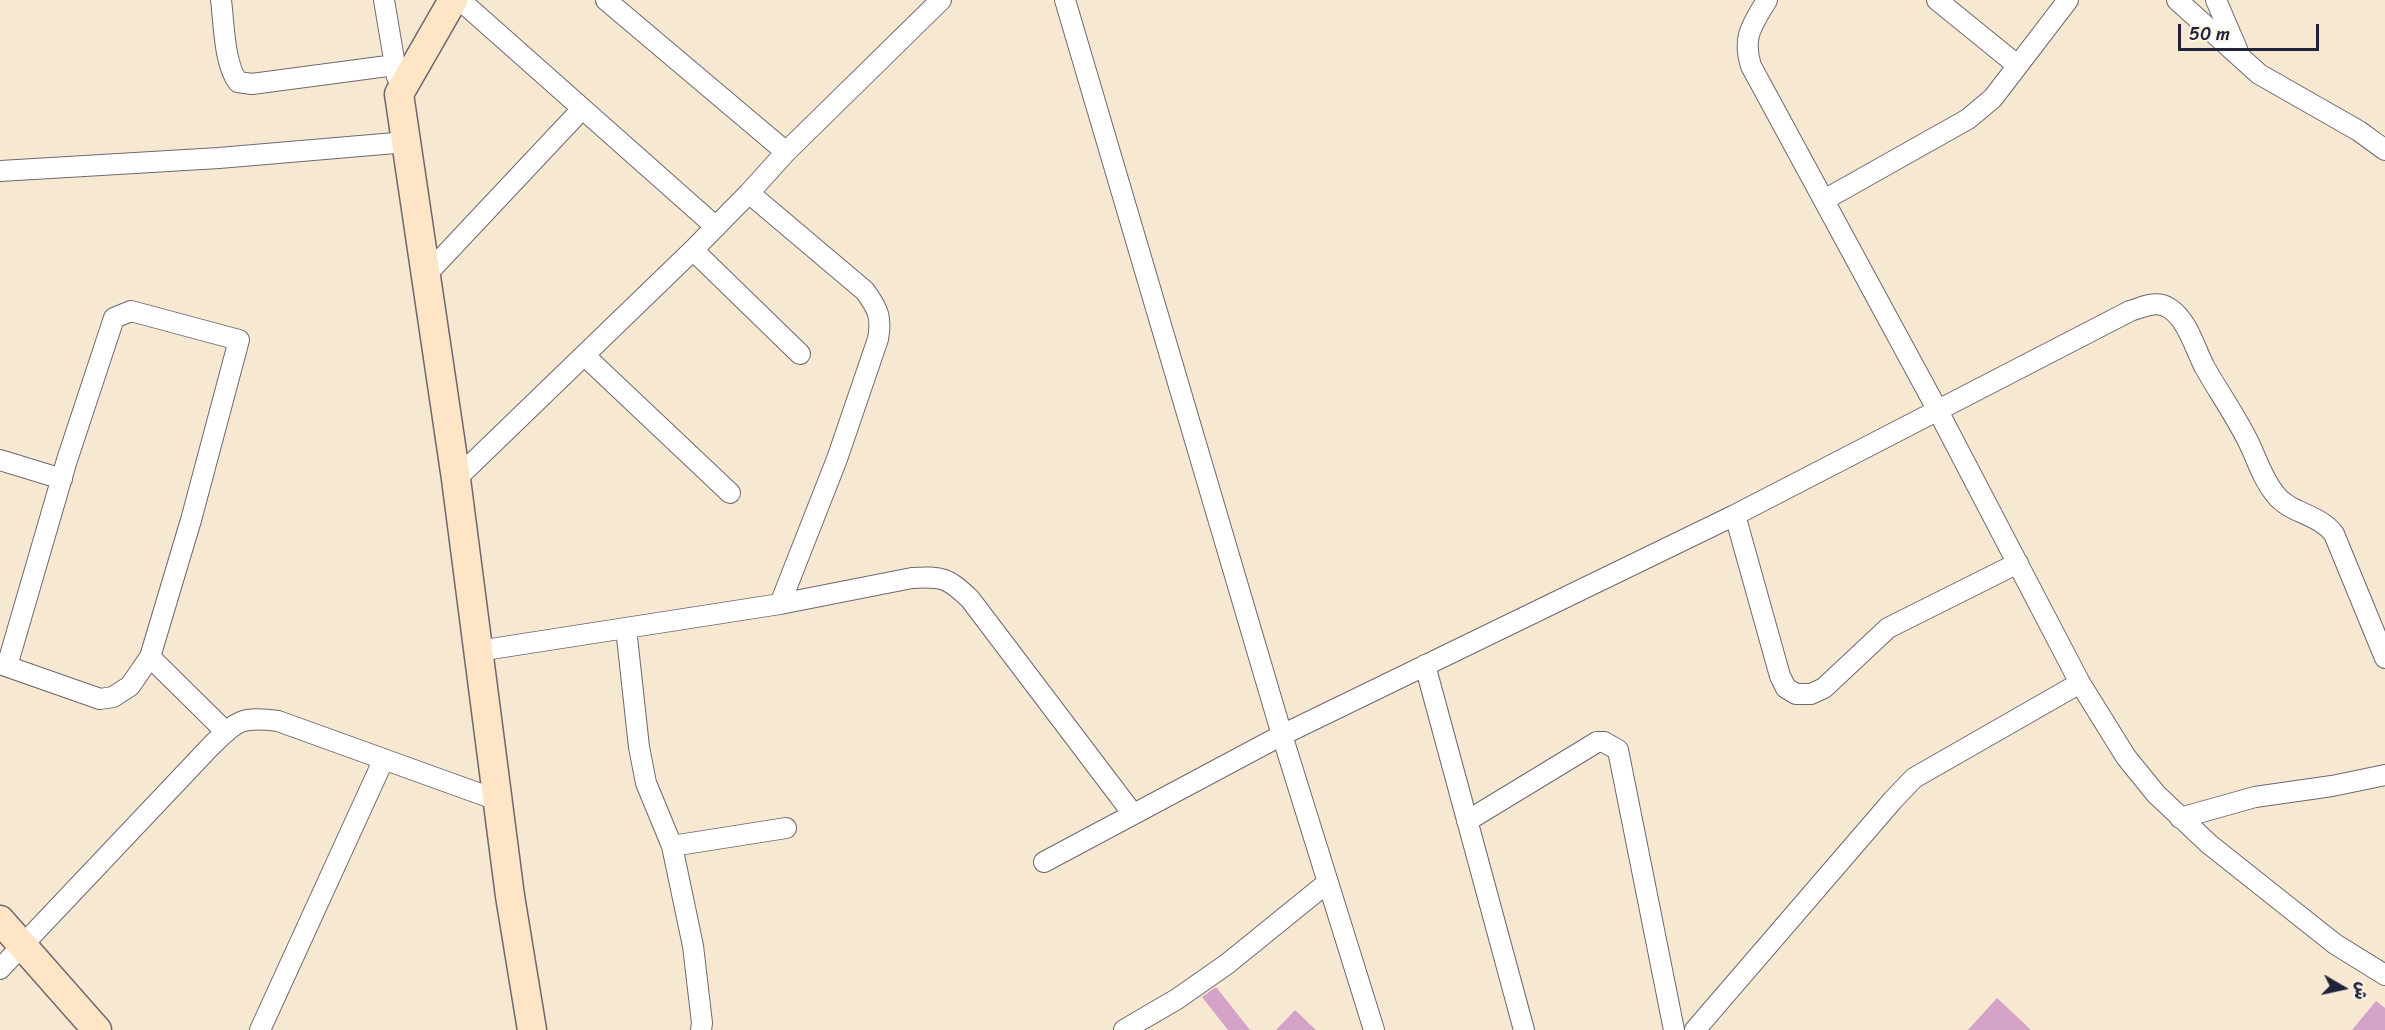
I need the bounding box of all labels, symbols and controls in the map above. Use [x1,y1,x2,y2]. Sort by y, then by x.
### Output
scale bar [2181,12,2322,50]
text: 50 m [2189,18,2230,50]
north arrow [2313,958,2373,1018]
text: ش [2346,980,2377,1002]

